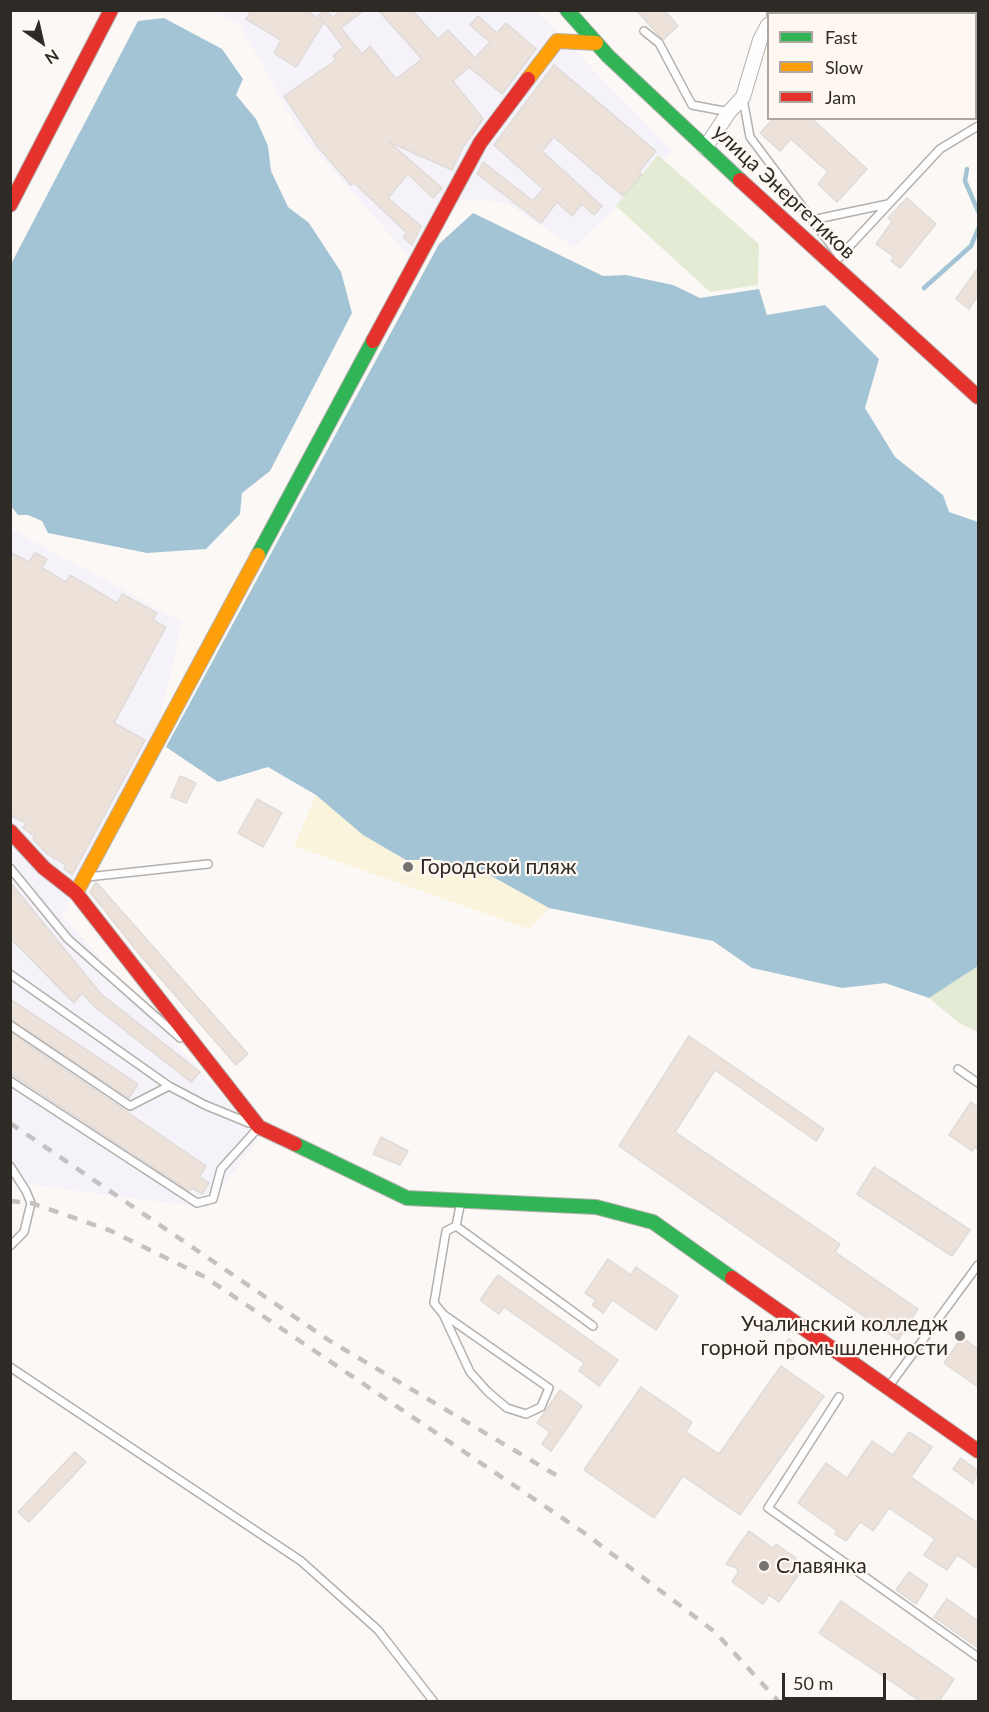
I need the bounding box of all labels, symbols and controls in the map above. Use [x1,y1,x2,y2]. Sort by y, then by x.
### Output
north arrow [12,12,72,72]
legend [767,12,977,120]
text: Fast [825,26,857,48]
text: N [42,46,63,69]
text: Slow [825,56,863,78]
text: Jam [825,86,856,108]
street label: улица Энергетиков [707,119,861,265]
place label: Городской пляж [420,854,576,880]
marker: Городской пляж [401,860,415,874]
place label: Учалинский колледж горной промышленности [701,1311,948,1361]
marker: Учалинский колледж горной промышленности [953,1329,967,1343]
place label: Славянка [776,1553,867,1579]
marker: Славянка [757,1559,771,1573]
scale bar [785,1661,888,1699]
text: 50 m [793,1672,833,1694]

